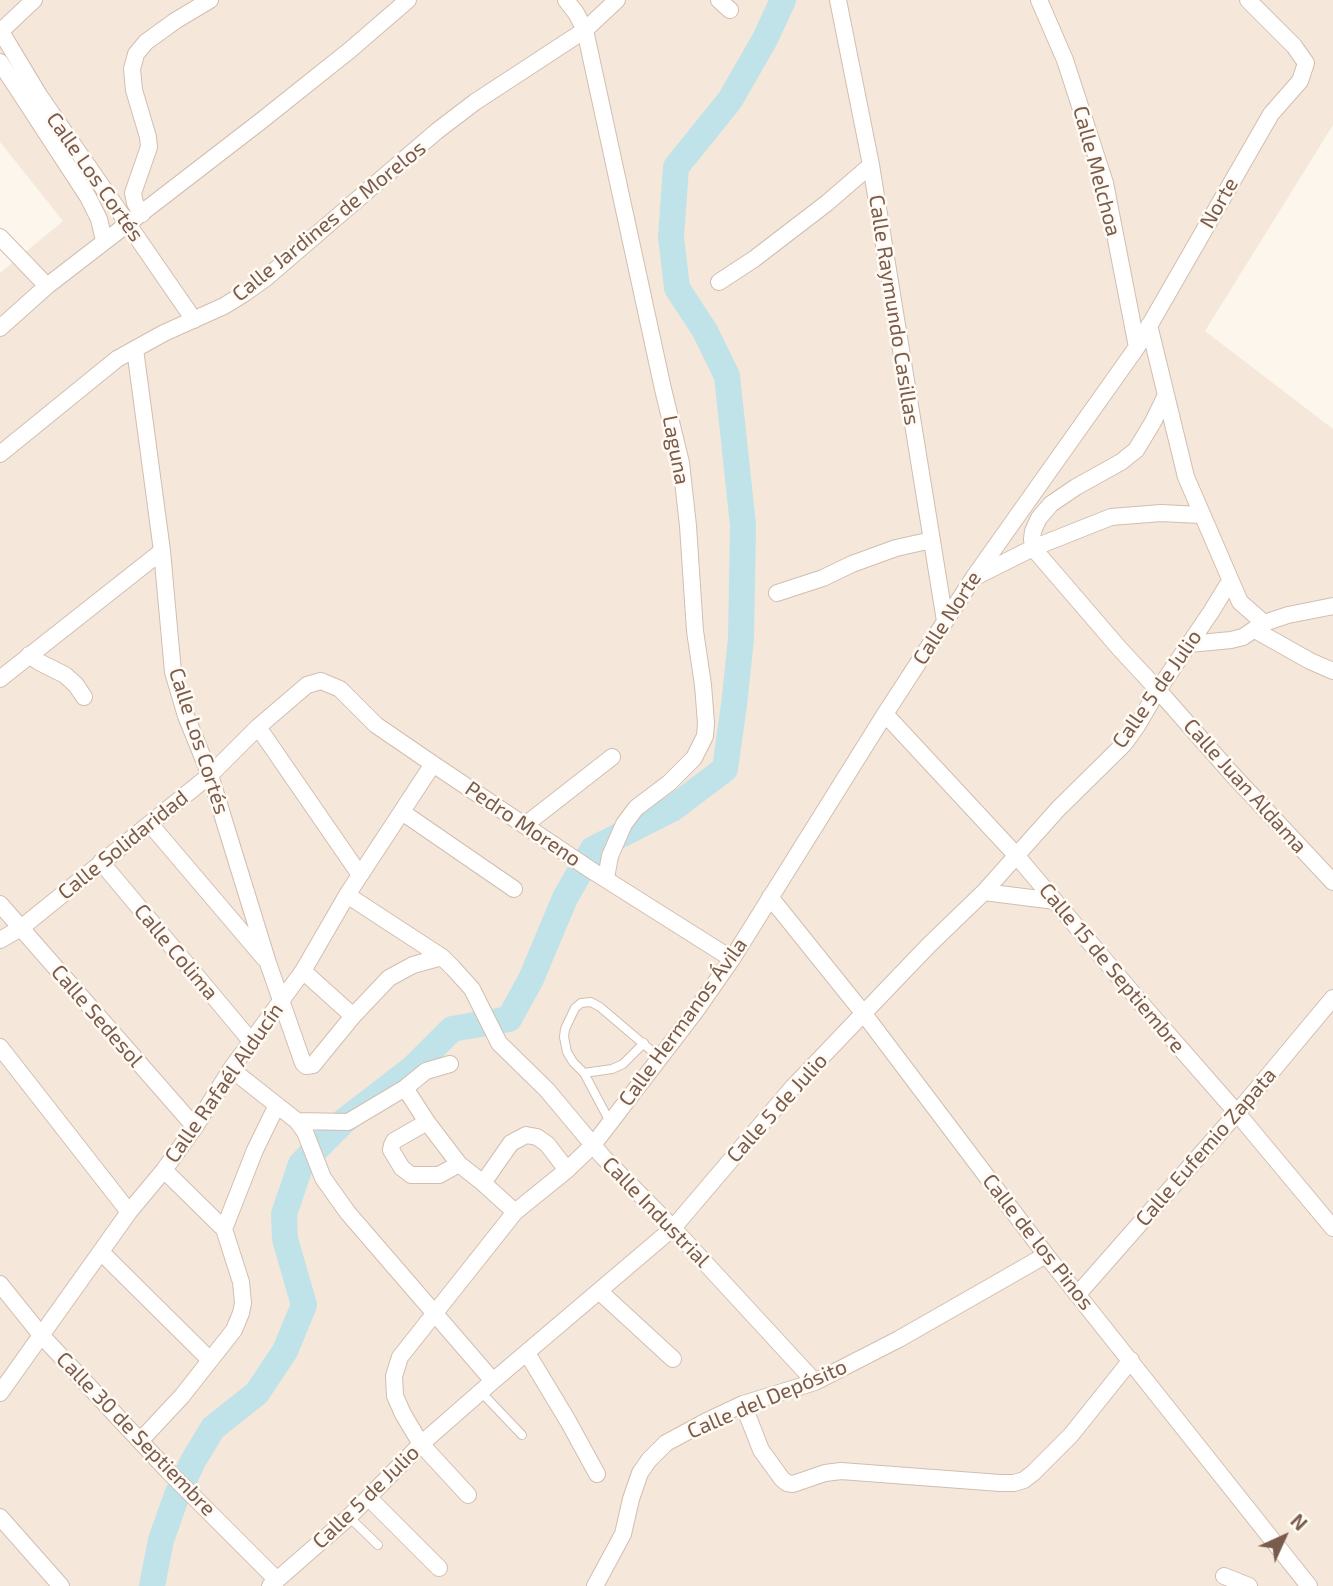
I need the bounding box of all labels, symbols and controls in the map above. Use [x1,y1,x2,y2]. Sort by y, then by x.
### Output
street label: Calle Melchoa [1068,103,1126,239]
street label: Calle Los Cortés [41,107,149,247]
street label: Calle Jardines de Morelos [227,135,431,307]
street label: Norte [1194,173,1244,233]
street label: Calle Raymundo Casillas [863,193,925,427]
street label: Laguna [657,413,695,487]
street label: Calle Norte [907,567,987,669]
street label: Calle 5 de Julio [1107,625,1207,753]
street label: Calle Los Cortés [163,665,235,817]
street label: Calle Juan Aldama [1178,714,1312,858]
street label: Pedro Moreno [460,776,586,872]
street label: Calle Solidaridad [53,785,193,905]
street label: Calle 15 de Septiembre [1034,878,1190,1058]
street label: Calle Colima [129,899,223,1005]
street label: Calle Hermanos Ávila [613,933,753,1111]
street label: Calle Sedesol [46,960,148,1072]
street label: Calle Rafaél Alducín [159,998,289,1168]
street label: Calle 5 de Julio [721,1048,833,1168]
street label: Calle Eufemio Zapata [1130,1063,1282,1231]
street label: Calle Industrial [597,1152,715,1272]
street label: Calle de los Pinos [977,1169,1099,1315]
street label: Calle 30 de Septiembre [51,1347,221,1521]
street label: Calle del Depósito [683,1354,851,1444]
street label: Calle 5 de Julio [307,1440,425,1554]
north arrow [1249,1502,1319,1572]
text: N [1286,1509,1312,1535]

